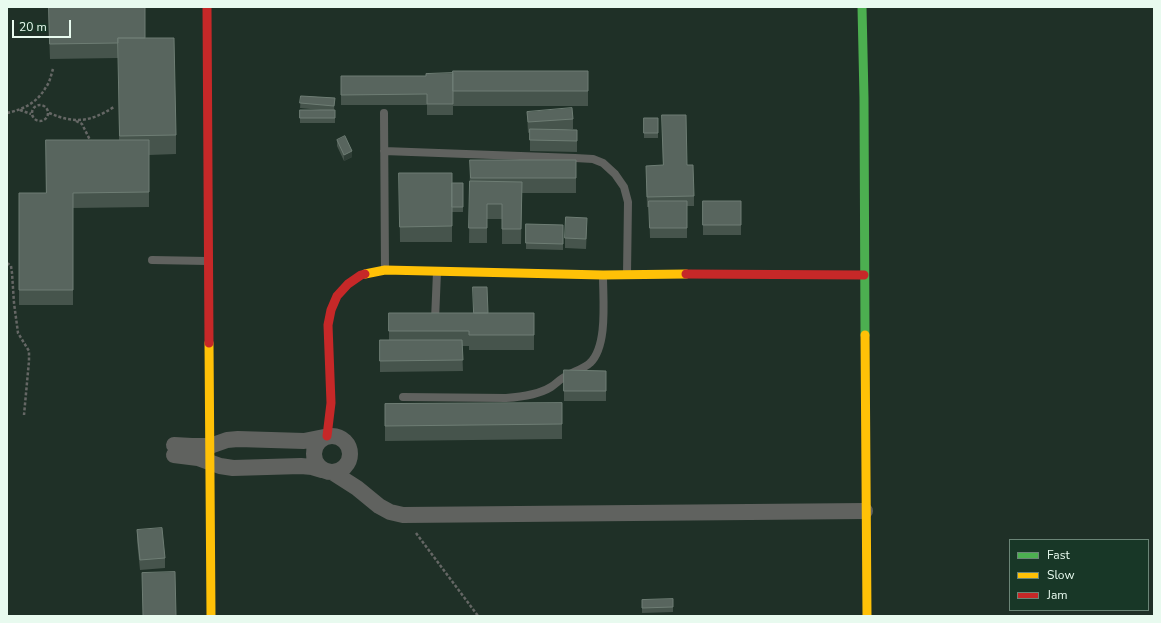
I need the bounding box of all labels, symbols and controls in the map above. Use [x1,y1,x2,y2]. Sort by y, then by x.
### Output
scale bar [14,12,73,38]
text: 20 m [19,19,47,35]
legend [1009,539,1149,611]
text: Fast [1047,547,1070,563]
text: Slow [1047,567,1075,583]
text: Jam [1047,587,1068,603]

